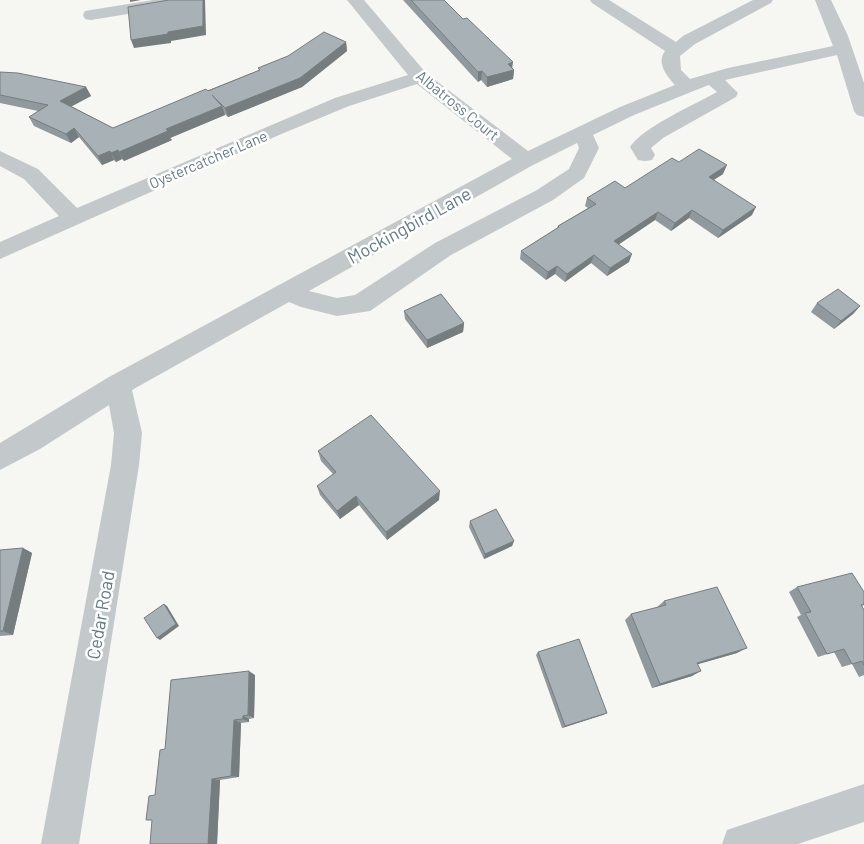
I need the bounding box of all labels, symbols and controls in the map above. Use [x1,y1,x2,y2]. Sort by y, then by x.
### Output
street label: Albatross Court [413,66,503,144]
street label: Oystercatcher Lane [146,126,270,192]
street label: Mockingbird Lane [343,182,475,268]
street label: Cedar Road [81,569,119,661]

